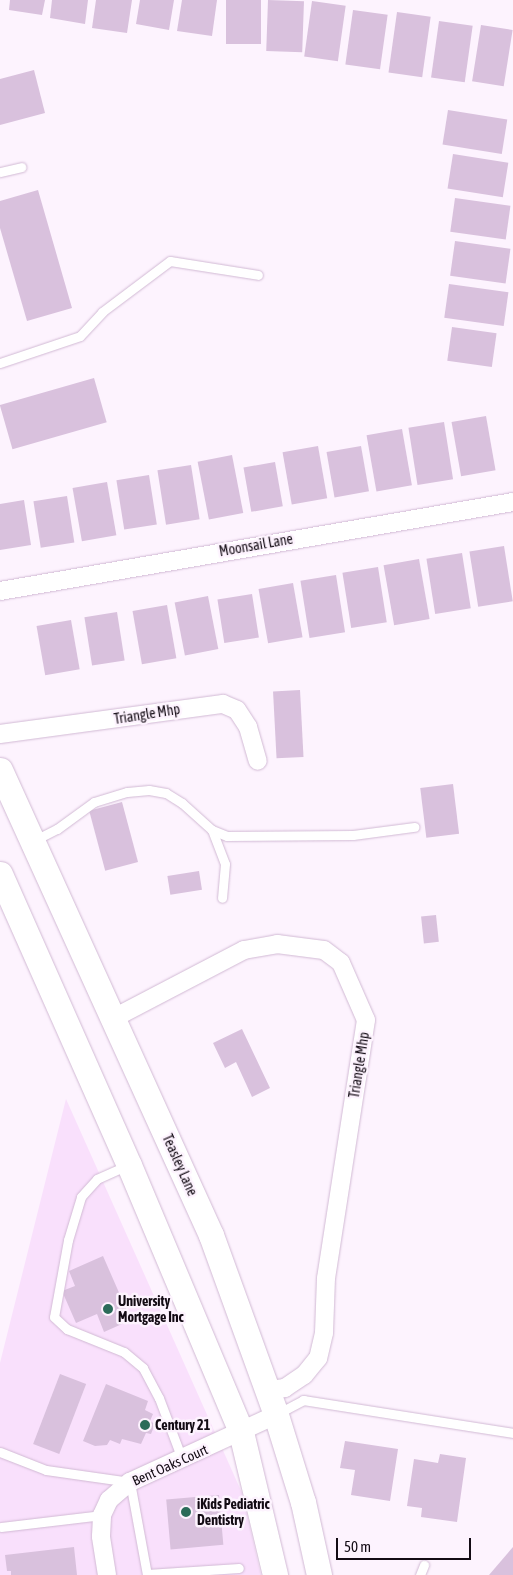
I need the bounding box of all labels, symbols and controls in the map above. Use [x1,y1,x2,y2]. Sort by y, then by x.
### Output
street label: Moonsail Lane [218,530,294,560]
street label: Triangle Mhp [113,700,181,728]
street label: Triangle Mhp [345,1031,373,1099]
street label: Teasley Lane [159,1132,201,1198]
place label: University Mortgage Inc [118,1293,184,1325]
marker: University Mortgage Inc [102,1303,114,1315]
place label: Century 21 [155,1417,210,1433]
marker: Century 21 [139,1419,151,1431]
street label: Bent Oaks Court [130,1441,210,1489]
place label: iKids Pediatric Dentistry [197,1496,270,1528]
marker: iKids Pediatric Dentistry [179,1505,193,1519]
scale bar [338,1528,473,1560]
text: 50 m [344,1538,371,1555]

